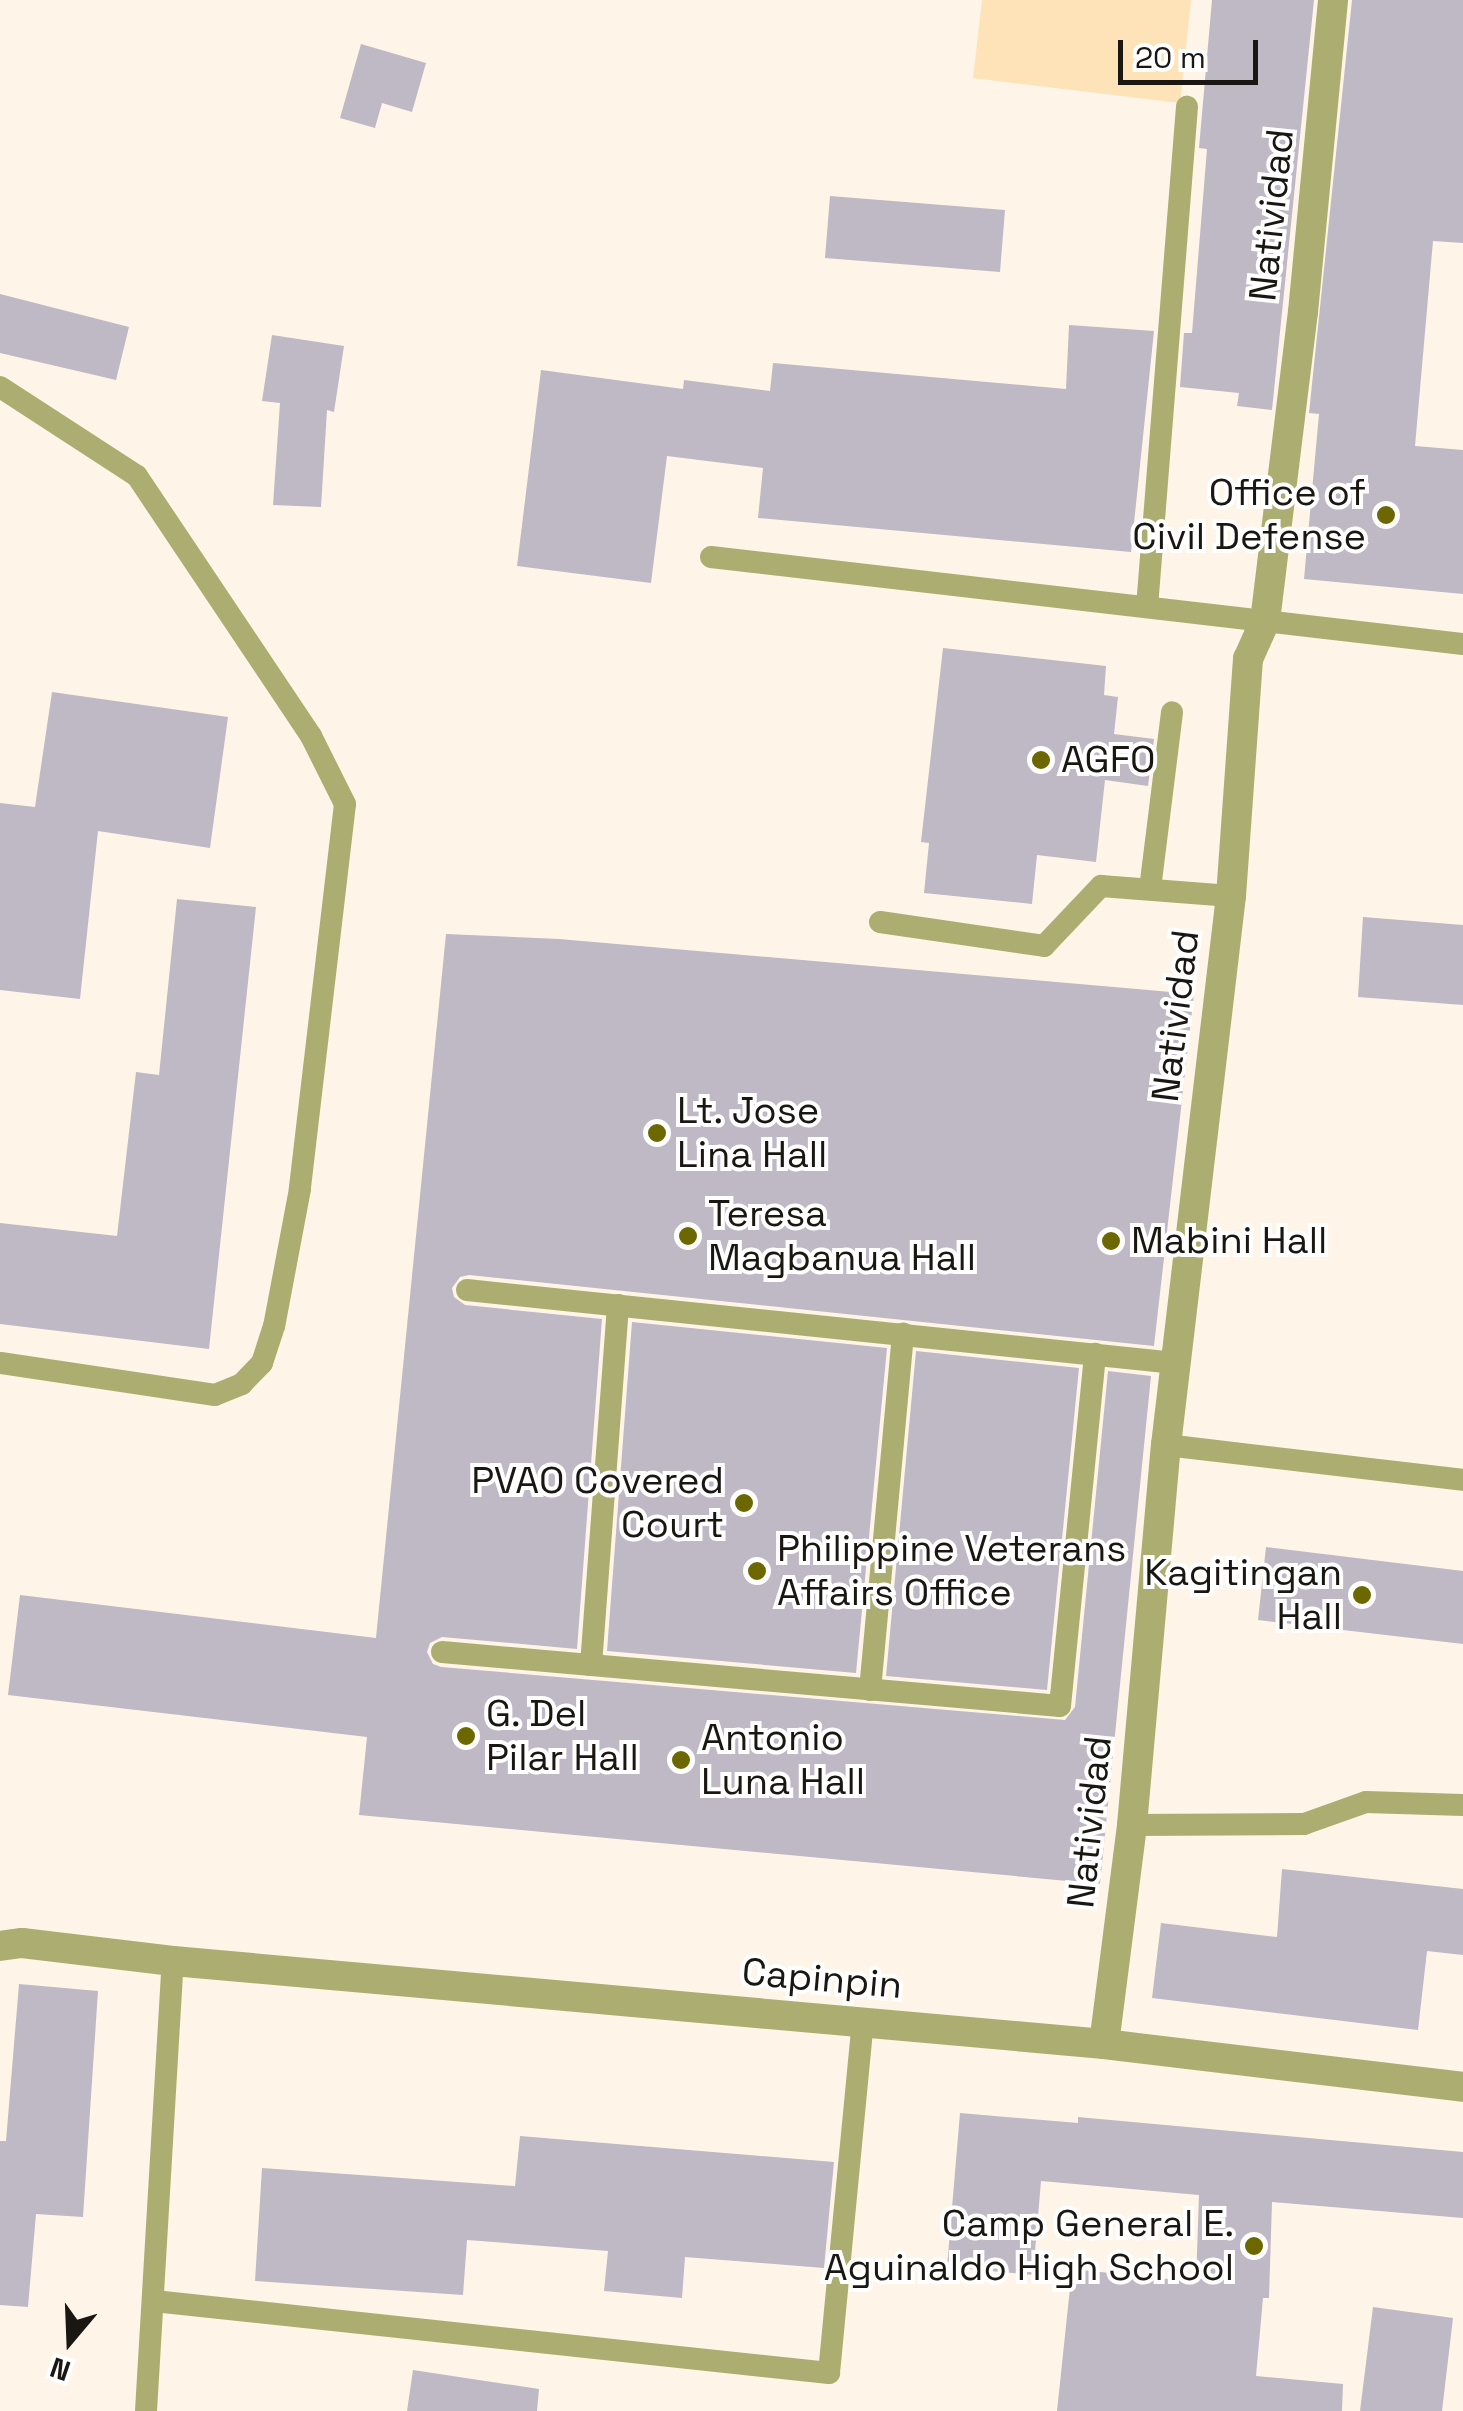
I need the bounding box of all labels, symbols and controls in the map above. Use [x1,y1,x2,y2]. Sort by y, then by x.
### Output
scale bar [1123,20,1263,82]
text: 20 m [1135,38,1206,77]
street label: Natividad [1240,127,1304,303]
place label: Office of Civil Defense [1132,470,1366,560]
marker: Office of Civil Defense [1375,504,1397,526]
place label: AGFO [1061,737,1155,783]
marker: AGFO [1030,749,1052,771]
street label: Natividad [1143,927,1209,1105]
place label: Lt. Jose Lina Hall [677,1088,827,1178]
marker: Lt. Jose Lina Hall [646,1122,668,1144]
place label: Teresa Magbanua Hall [708,1191,976,1280]
place label: Mabini Hall [1131,1218,1327,1264]
marker: Teresa Magbanua Hall [677,1225,699,1247]
marker: Mabini Hall [1100,1230,1122,1252]
place label: PVAO Covered Court [471,1458,724,1548]
marker: PVAO Covered Court [733,1492,755,1514]
place label: Philippine Veterans Affairs Office [777,1526,1127,1616]
place label: Kagitingan Hall [1144,1550,1342,1640]
marker: Philippine Veterans Affairs Office [746,1560,768,1582]
marker: Kagitingan Hall [1351,1584,1373,1606]
place label: G. Del Pilar Hall [486,1691,639,1780]
place label: Antonio Luna Hall [701,1715,865,1805]
marker: G. Del Pilar Hall [455,1725,477,1747]
street label: Natividad [1058,1734,1122,1910]
marker: Antonio Luna Hall [670,1749,692,1771]
street label: Capinpin [740,1949,904,2009]
place label: Camp General E. Aguinaldo High School [824,2201,1234,2290]
marker: Camp General E. Aguinaldo High School [1243,2235,1265,2257]
north arrow [20,2291,120,2391]
text: N [46,2349,75,2389]

